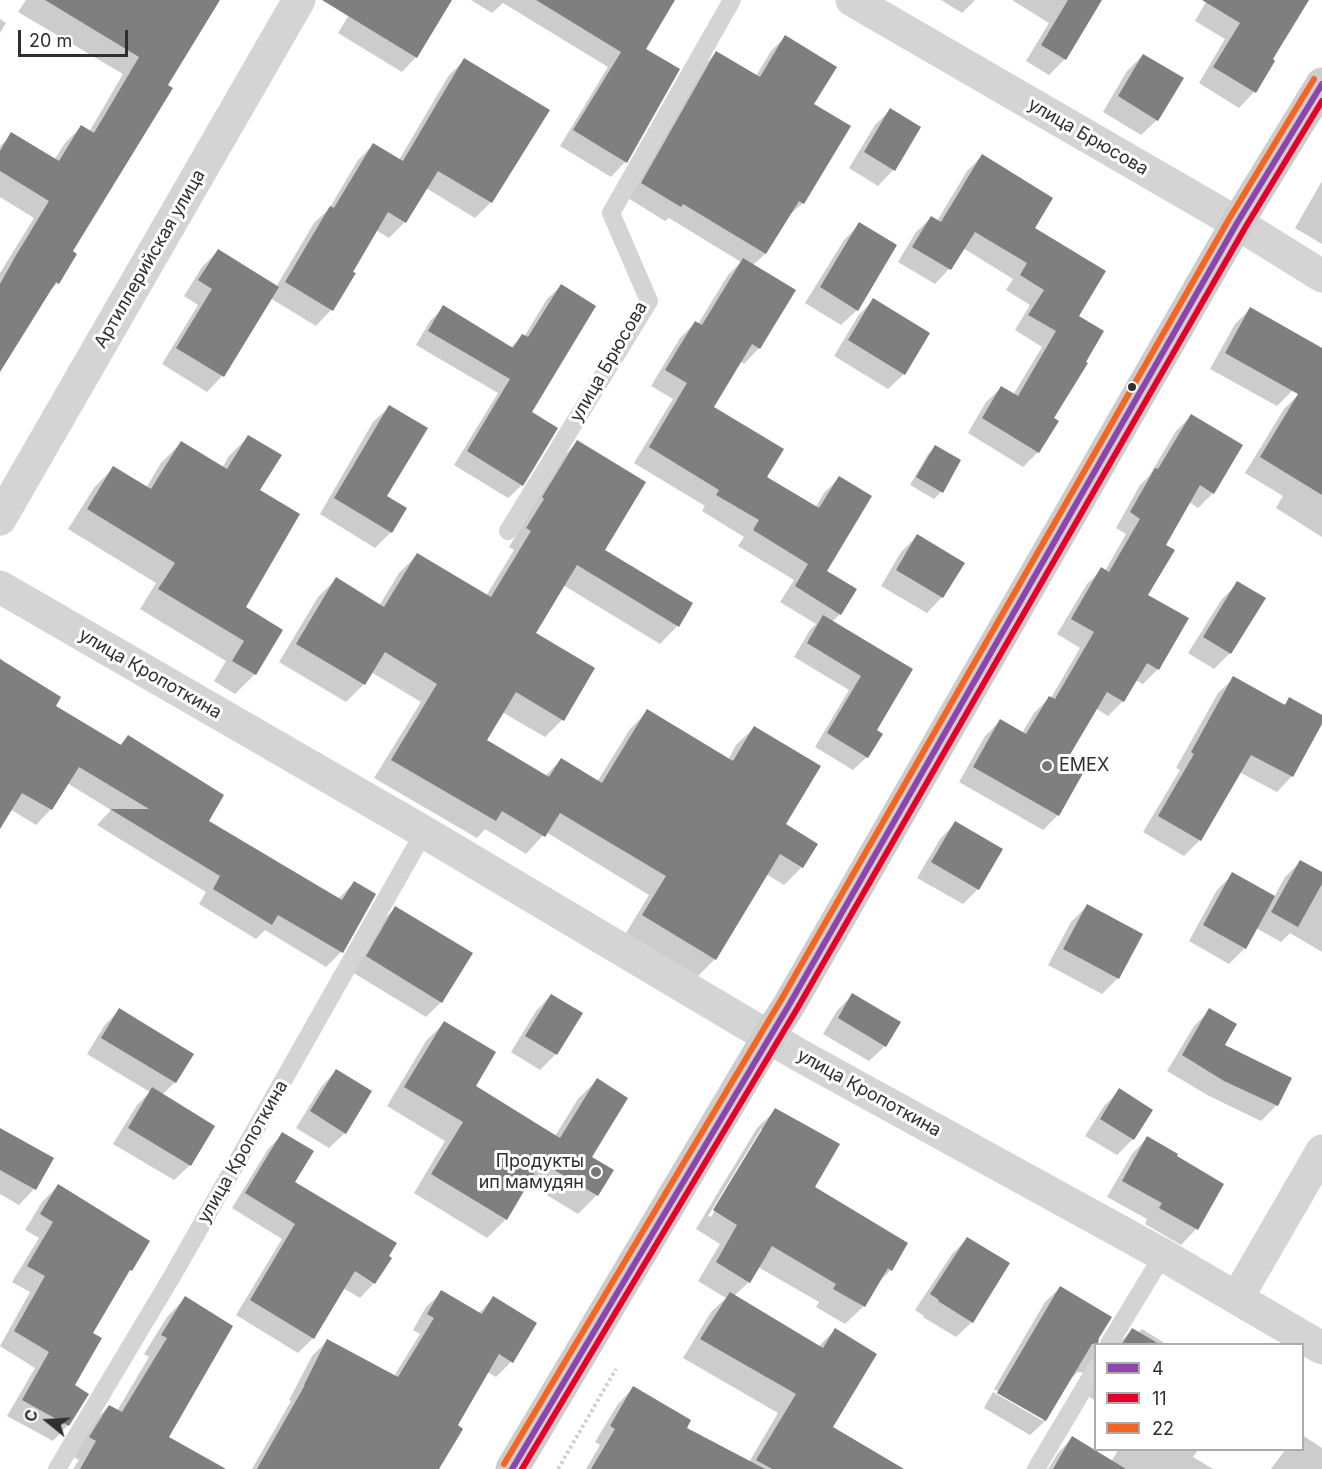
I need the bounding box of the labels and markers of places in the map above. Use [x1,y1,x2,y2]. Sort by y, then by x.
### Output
unlabelled marker [1126,381,1138,393]
place label: EMEX [1059,755,1109,777]
marker: EMEX [1040,759,1054,773]
place label: Продукты ип мамудян [479,1151,584,1194]
marker: Продукты ип мамудян [589,1165,603,1179]

